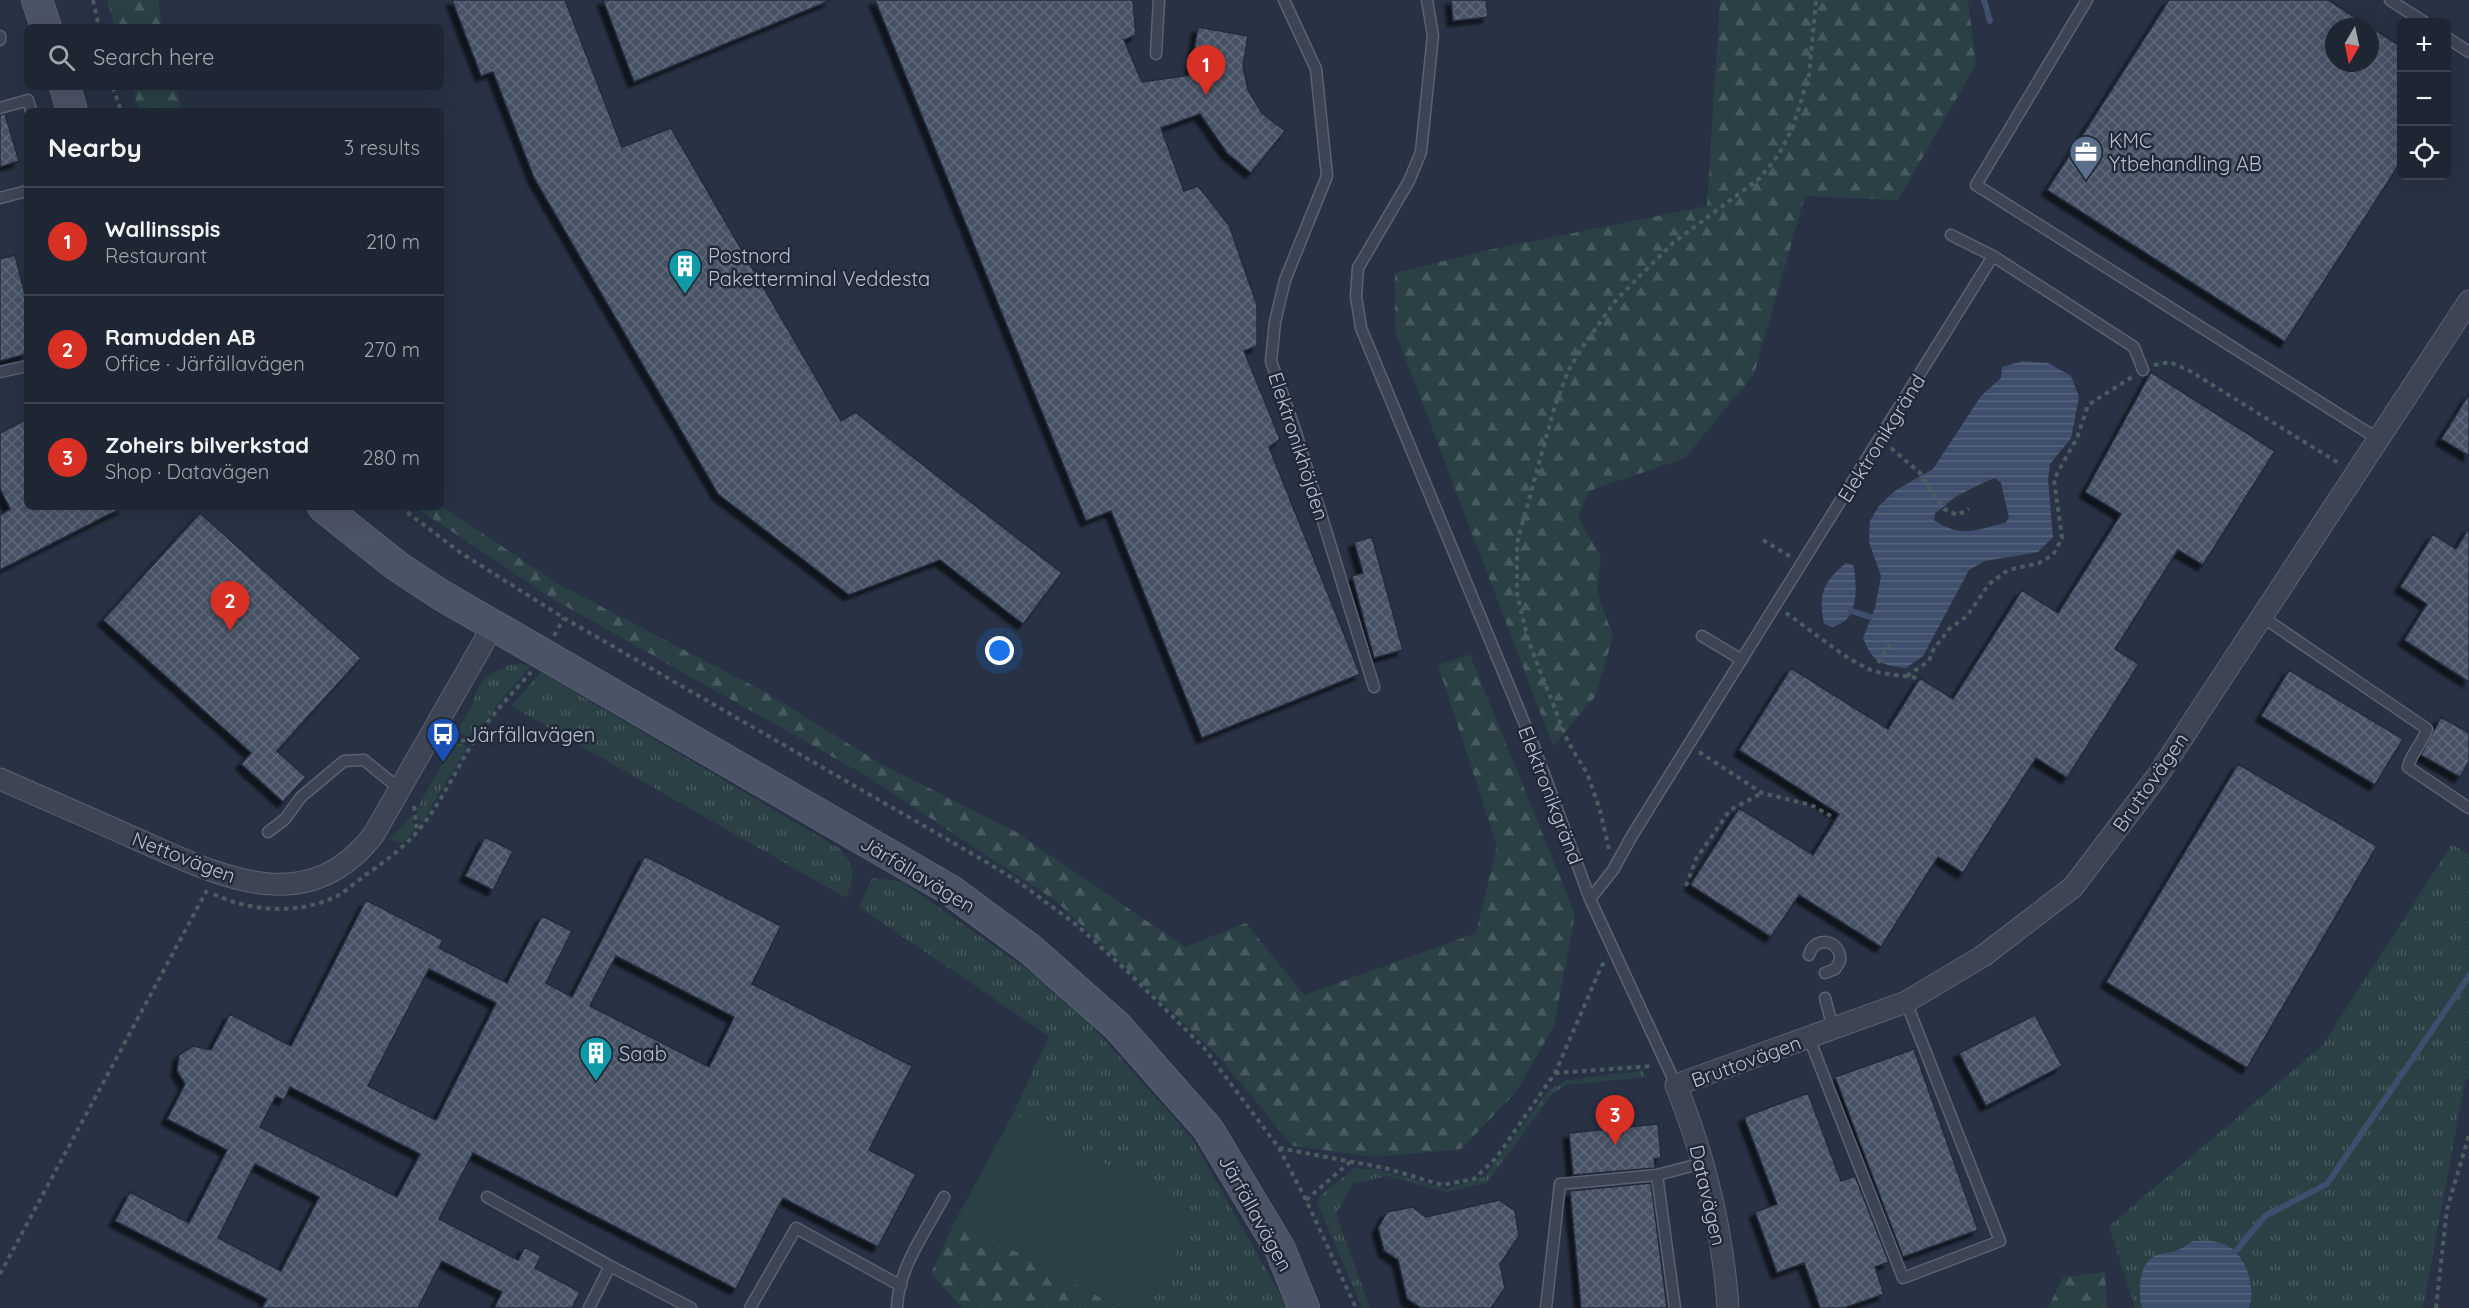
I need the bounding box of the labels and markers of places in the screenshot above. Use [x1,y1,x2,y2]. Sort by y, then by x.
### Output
pin: 1 [1186,46,1226,95]
place label: KMC Ytbehandling AB [2109,128,2262,176]
office icon: KMC Ytbehandling AB [2068,134,2104,181]
place label: Postnord Paketterminal Veddesta [708,243,930,291]
building icon: Postnord Paketterminal Veddesta [667,248,703,295]
pin: 2 [210,582,250,631]
bus stop icon: Järfällavägen [425,716,461,763]
place label: Järfällavägen [466,722,595,747]
building icon: Saab [578,1035,614,1082]
place label: Saab [619,1041,667,1066]
pin: 3 [1596,1096,1634,1145]

